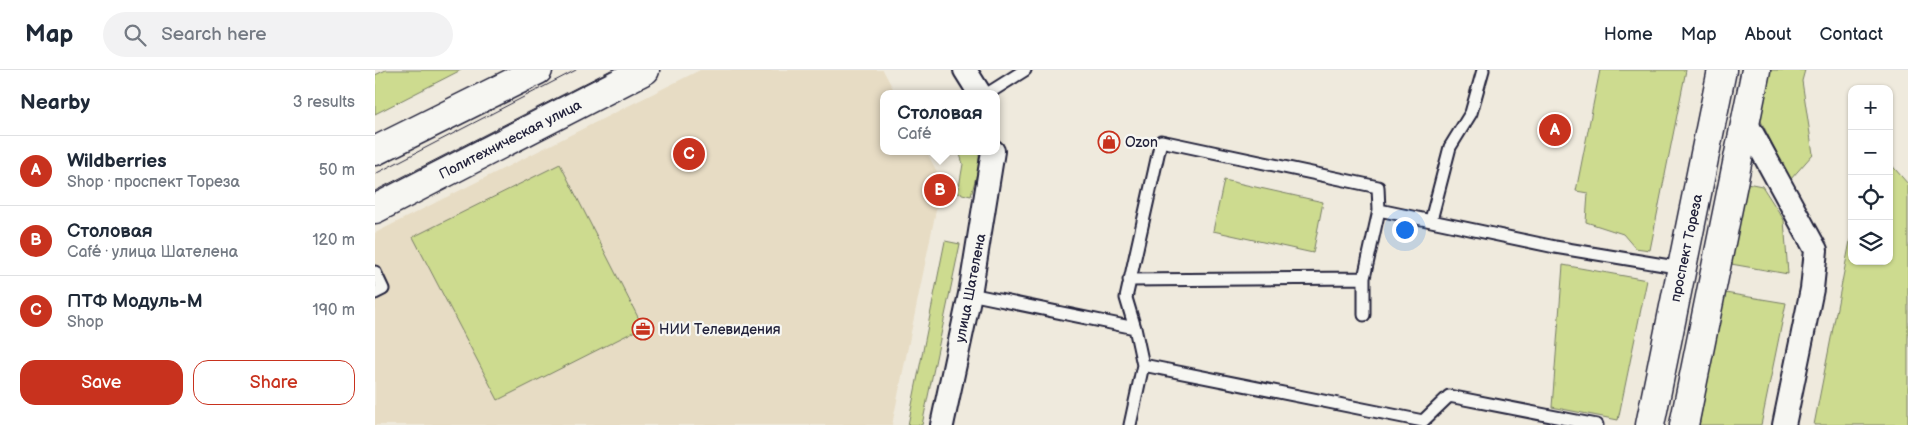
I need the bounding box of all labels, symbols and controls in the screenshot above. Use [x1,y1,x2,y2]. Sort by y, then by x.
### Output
search box [103,12,453,57]
text: Map [25,20,73,49]
icon: search [121,21,149,49]
text: Search here [161,23,267,46]
text: Home [1604,24,1653,45]
text: Map [1681,24,1717,45]
text: About [1745,24,1792,45]
text: Contact [1820,24,1883,45]
map controls [1848,85,1893,265]
button: + [1848,85,1893,130]
text: Nearby [20,90,90,115]
popup [880,90,1000,155]
text: 3 results [293,93,355,112]
street label: Политехническая улица [436,96,585,183]
text: Столовая [897,102,983,125]
pin: A [1539,111,1571,149]
text: Café [897,125,932,144]
shop icon: Ozon [1097,130,1121,154]
button: − [1848,130,1893,175]
place label: Ozon [1125,134,1158,151]
pin: C [673,135,705,173]
text: Wildberries [67,150,167,173]
text: A [31,161,41,180]
text: 50 m [319,161,355,180]
pin: B [924,171,956,209]
text: Shop · проспект Тореза [67,173,240,192]
button: locate [1848,175,1893,220]
street label: проспект Тореза [1667,192,1706,304]
your location [1392,217,1418,243]
text: Столовая [67,220,153,243]
button: layers [1848,220,1893,265]
text: B [30,231,42,250]
text: 120 m [312,231,355,250]
street label: улица Шателена [952,231,990,344]
text: Café · улица Шателена [67,243,238,262]
text: ПТФ Модуль-М [67,290,203,313]
text: C [30,301,42,320]
text: 190 m [313,301,355,320]
text: Shop [67,313,104,332]
office icon: НИИ Телевидения [631,317,655,341]
place label: НИИ Телевидения [659,321,781,338]
button: Save [20,360,183,405]
button: Share [193,360,355,405]

